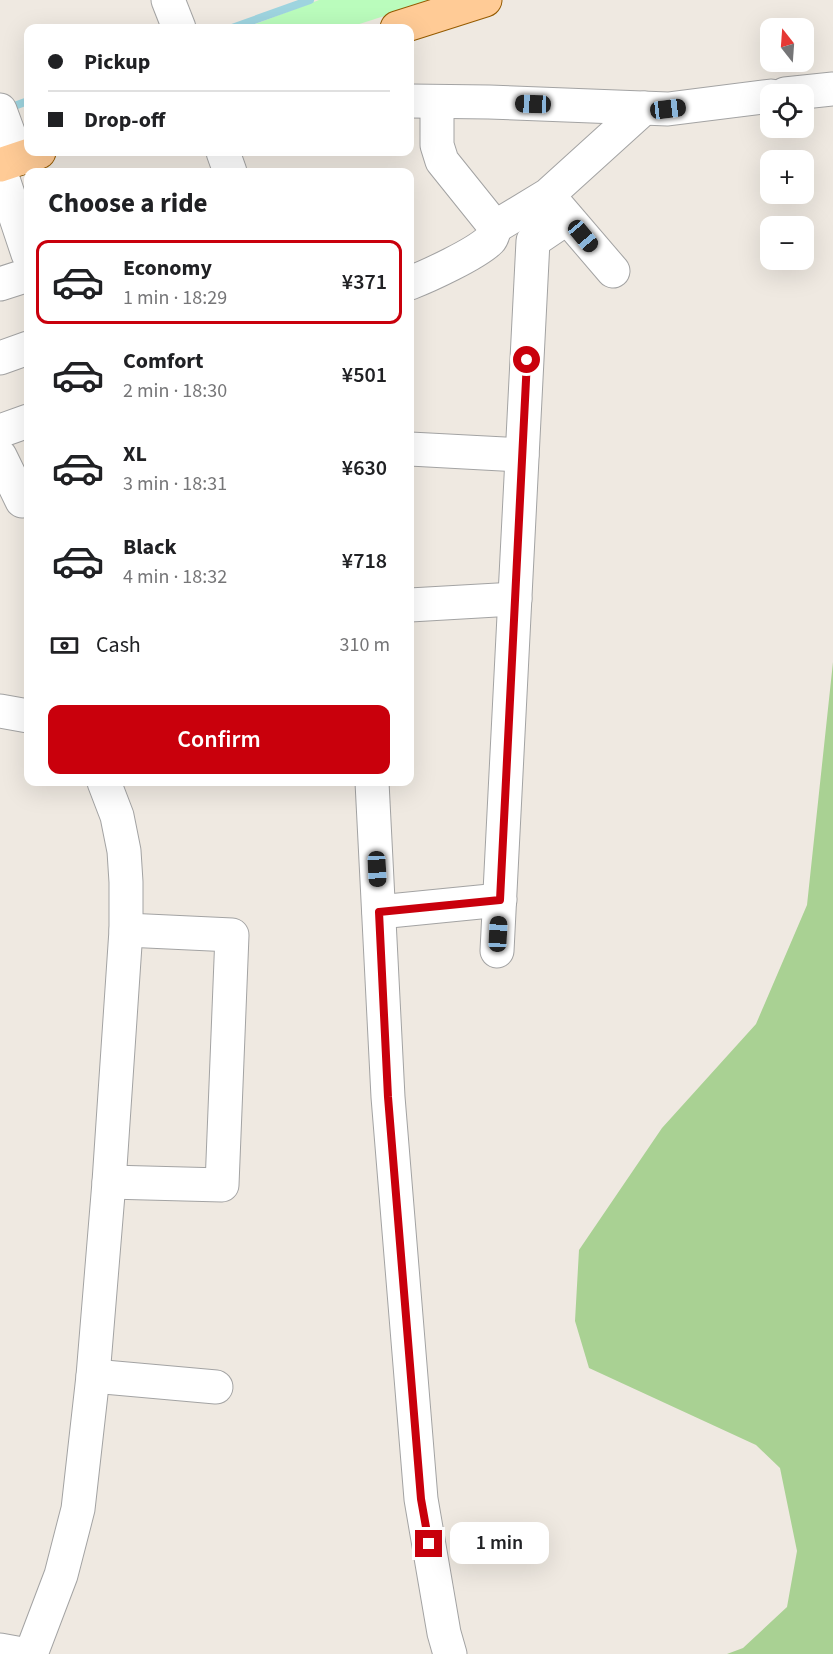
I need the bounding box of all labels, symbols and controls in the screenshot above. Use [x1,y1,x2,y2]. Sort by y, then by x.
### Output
north arrow [760,18,814,72]
map controls [760,18,814,270]
text: Pickup [84,46,150,78]
button: locate [760,84,814,138]
car [515,94,551,114]
car [649,98,687,120]
text: Drop-off [84,104,165,136]
button: + [760,150,814,204]
text: Choose a ride [48,184,208,223]
car [565,216,601,256]
button: − [760,216,814,270]
text: Economy [123,252,212,284]
icon: car [51,255,105,309]
text: ¥371 [342,266,387,298]
text: 1 min · 18:29 [123,284,227,312]
text: Comfort [123,345,204,377]
route start [513,346,540,373]
icon: car [51,348,105,402]
text: ¥501 [342,359,387,391]
text: 2 min · 18:30 [123,377,227,405]
text: XL [123,438,147,470]
icon: car [51,441,105,495]
text: ¥630 [342,452,387,484]
text: 3 min · 18:31 [123,470,227,498]
text: Black [123,531,177,563]
icon: car [51,534,105,588]
text: ¥718 [342,545,387,577]
text: 4 min · 18:32 [123,563,227,591]
icon: cash [48,629,81,662]
text: Cash [96,629,141,661]
text: 310 m [340,631,390,659]
button: Confirm [48,705,390,774]
car [367,851,387,887]
car [488,916,508,952]
callout: 1 min [450,1523,549,1565]
text: 1 min [476,1529,523,1557]
route end [415,1530,442,1557]

